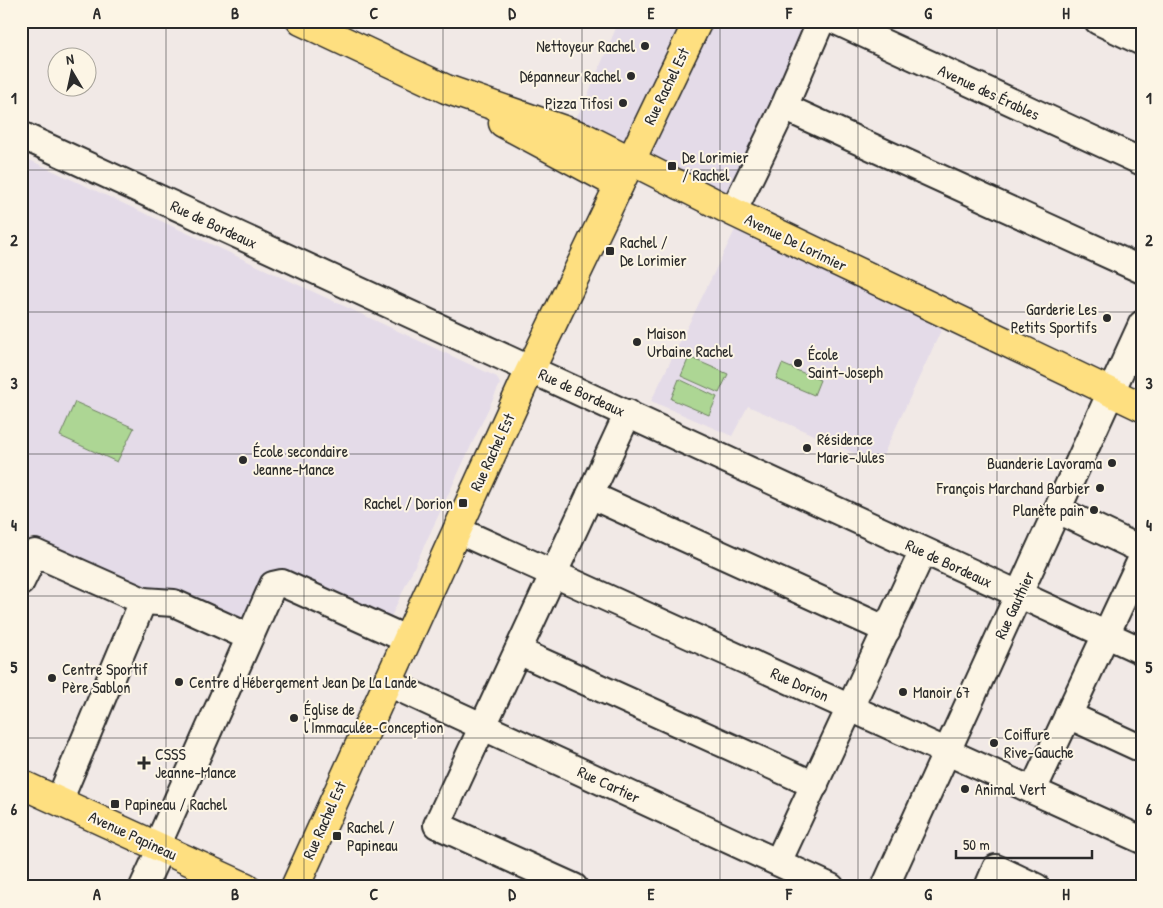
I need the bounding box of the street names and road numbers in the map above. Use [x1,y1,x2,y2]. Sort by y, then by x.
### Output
street label: Rue Rachel Est [638,43,694,128]
street label: Avenue des Érables [935,59,1043,125]
street label: Rue de Bordeaux [167,194,261,254]
street label: Avenue De Lorimier [741,208,851,276]
street label: Rue de Bordeaux [535,362,629,422]
street label: Rue Rachel Est [464,409,520,494]
street label: Rue de Bordeaux [902,533,996,593]
street label: Rue Gauthier [989,568,1039,642]
street label: Rue Dorion [768,662,832,706]
street label: Rue Cartier [574,760,644,808]
street label: Rue Rachel Est [297,777,351,862]
street label: Avenue Papineau [85,805,181,865]

